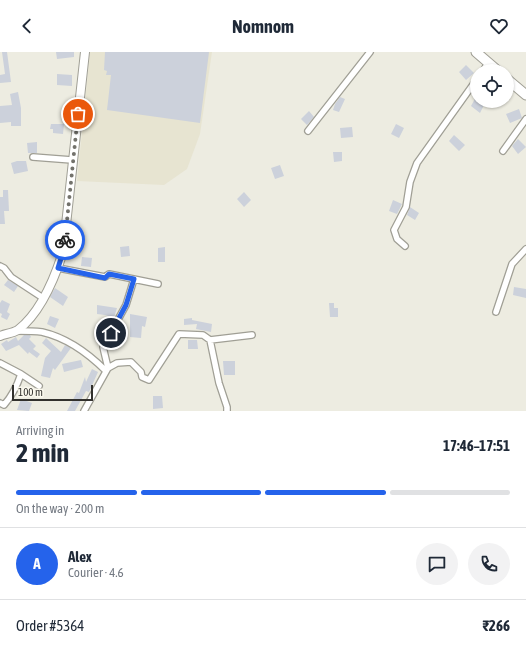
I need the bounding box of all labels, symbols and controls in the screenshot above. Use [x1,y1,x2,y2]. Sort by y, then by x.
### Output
icon: back [16,15,38,37]
icon: heart [488,15,510,37]
text: Nomnom [232,16,294,37]
map controls [470,64,514,108]
button: locate [470,64,514,108]
pin [61,97,95,131]
icon: bag [67,103,89,125]
courier [45,220,85,260]
icon: bike [54,229,76,251]
pin [94,316,128,350]
icon: home [100,322,122,344]
scale bar [12,383,93,402]
text: 100 m [18,386,43,398]
text: Arriving in [16,423,64,438]
text: 17:46–17:51 [443,437,510,454]
text: 2 min [16,438,69,468]
text: On the way · 200 m [16,501,104,516]
button: chat [416,543,458,585]
button: phone [468,543,510,585]
text: Alex [68,548,92,565]
text: A [33,555,41,572]
text: Courier · 4.6 [68,565,124,580]
text: Order #5364 [16,617,84,634]
text: ₹266 [482,617,510,634]

